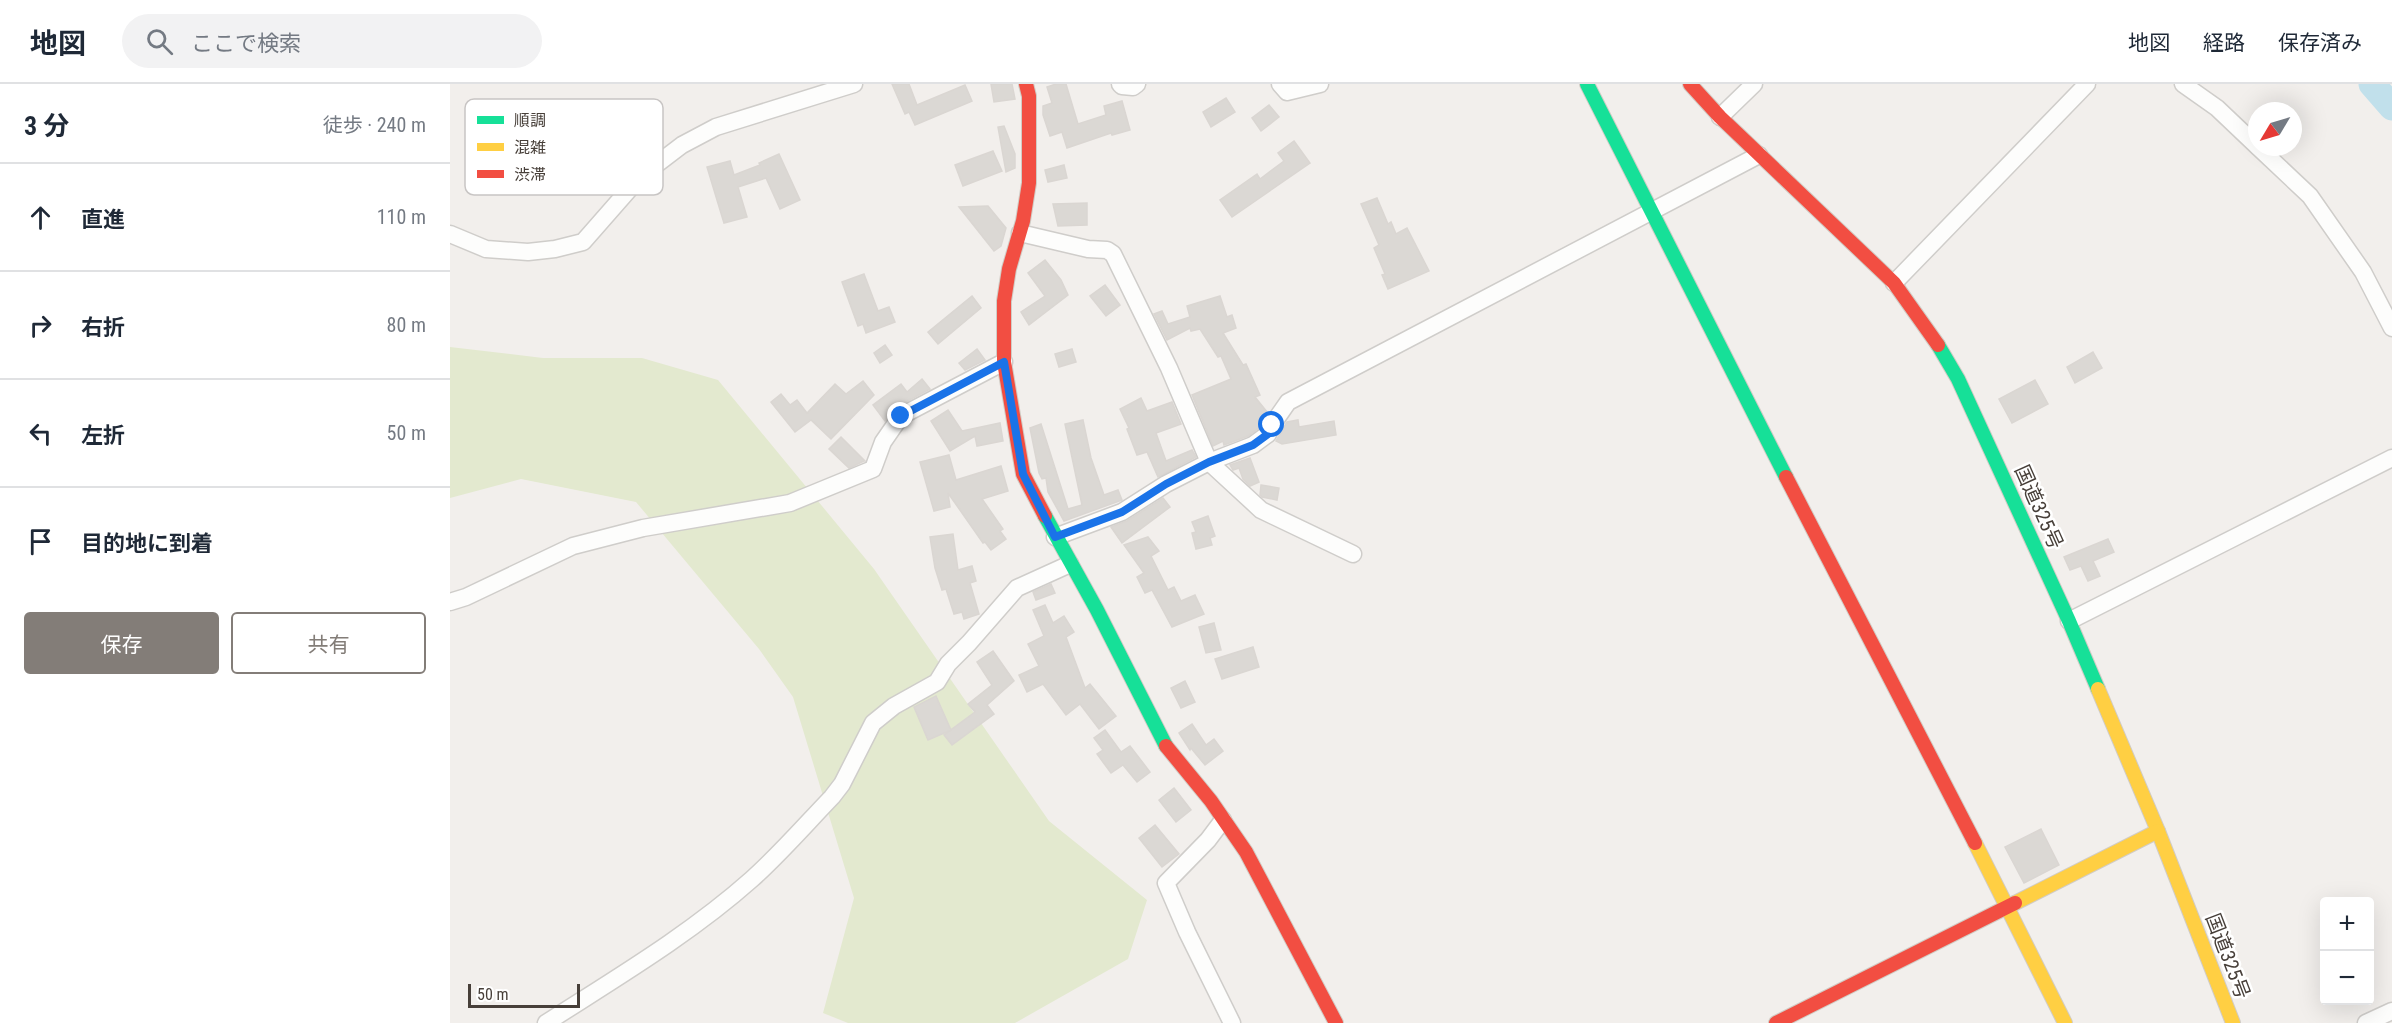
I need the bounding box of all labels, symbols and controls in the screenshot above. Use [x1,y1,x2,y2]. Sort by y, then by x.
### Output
search box [122,14,542,68]
icon: search [143,25,176,58]
text: 地図 [30,27,86,60]
text: ここで検索 [191,31,301,56]
text: 地図 [2128,31,2170,55]
text: 経路 [2203,31,2245,55]
text: 保存済み [2278,31,2362,55]
legend [465,99,663,195]
north arrow [2248,102,2302,156]
text: 3 分 [24,111,69,141]
text: 順調 [514,111,546,130]
text: 徒歩 · 240 m [323,113,426,137]
text: 混雑 [514,138,546,157]
text: 渋滞 [514,165,546,184]
icon: ahead [24,201,57,234]
text: 110 m [377,205,426,229]
text: 直進 [81,207,125,232]
icon: right [24,309,57,342]
text: 80 m [387,313,426,337]
text: 右折 [81,315,125,340]
route end [887,402,913,428]
route start [1258,411,1284,437]
icon: left [24,417,57,450]
text: 50 m [387,421,426,445]
text: 左折 [81,423,125,448]
street label: 国道325号 [2010,461,2068,553]
icon: arrive [24,525,57,558]
text: 目的地に到着 [81,531,213,556]
button: 保存 [24,612,219,674]
button: 共有 [231,612,426,674]
map controls [2320,897,2374,1005]
button: + [2320,897,2374,951]
street label: 国道325号 [2201,910,2255,1002]
button: − [2320,951,2374,1005]
scale bar [468,981,580,1008]
text: 50 m [477,985,509,1004]

